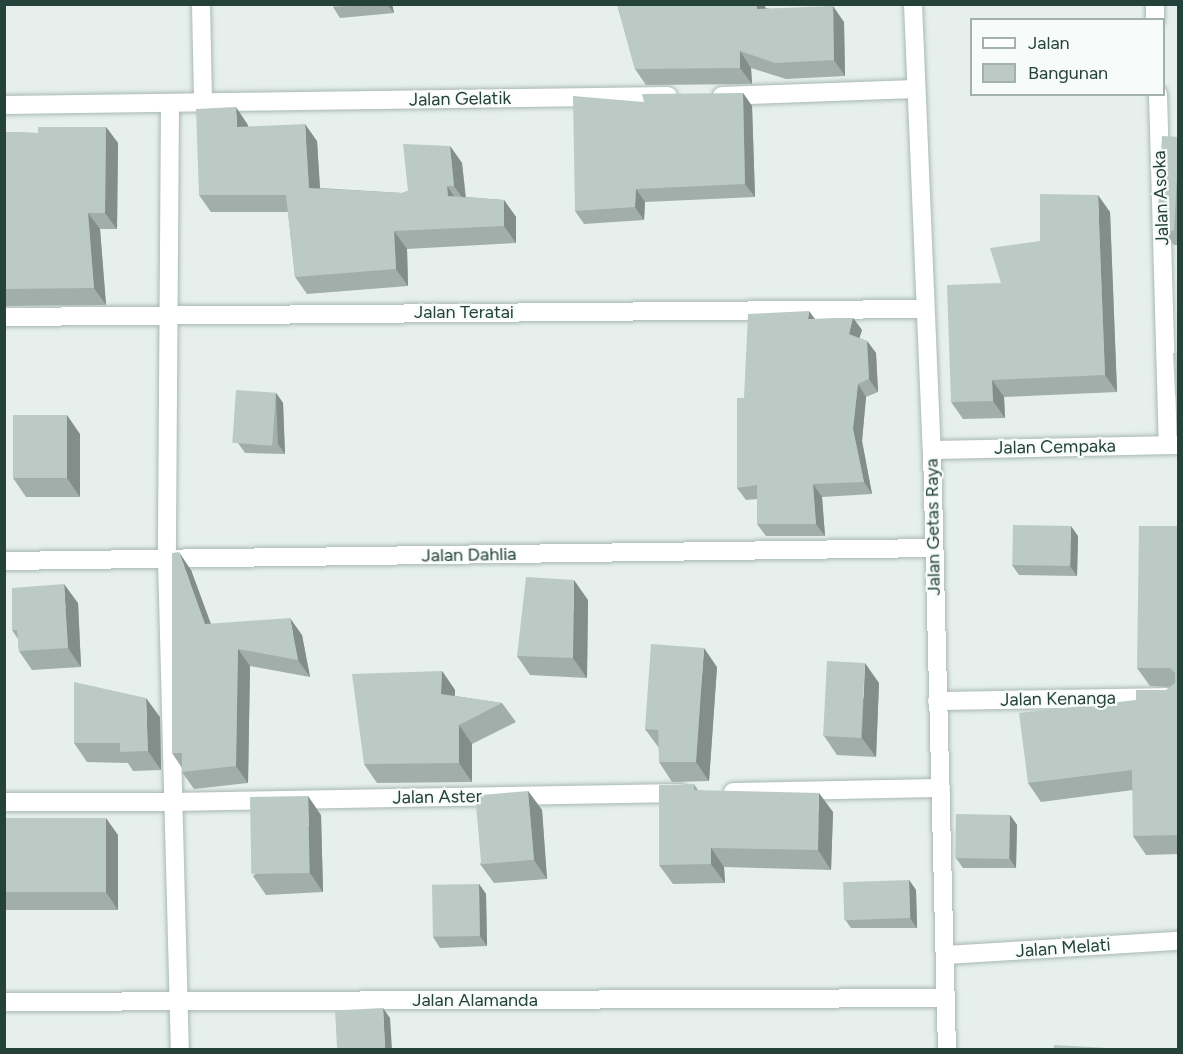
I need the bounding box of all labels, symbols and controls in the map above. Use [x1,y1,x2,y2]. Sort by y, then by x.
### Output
legend [970,18,1165,96]
text: Jalan [1028,32,1070,54]
text: Bangunan [1028,62,1108,84]
street label: Jalan Gelatik [409,87,511,111]
street label: Jalan Asoka [1149,150,1173,246]
street label: Jalan Teratai [414,301,514,323]
street label: Jalan Cempaka [994,435,1116,459]
street label: Jalan Getas Raya [921,458,945,596]
street label: Jalan Dahlia [421,543,517,567]
street label: Jalan Kenanga [1000,687,1116,711]
street label: Jalan Aster [392,785,482,809]
street label: Jalan Melati [1015,934,1111,962]
street label: Jalan Alamanda [412,989,538,1011]

